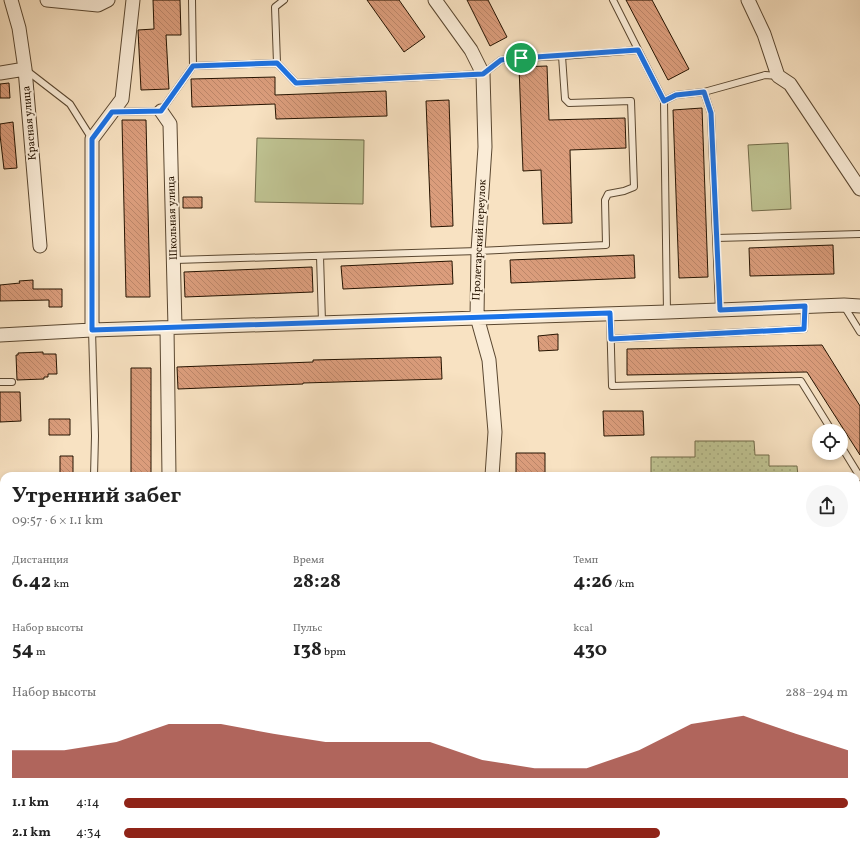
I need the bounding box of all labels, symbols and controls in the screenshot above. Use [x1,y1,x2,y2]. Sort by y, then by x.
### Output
pin [504,41,538,75]
icon: arrive [510,47,532,69]
street label: Красная улица [19,85,41,161]
street label: Школьная улица [164,175,182,260]
street label: Пролетарский переулок [469,179,491,301]
map controls [812,424,848,460]
button: locate [812,424,848,460]
text: Утренний забег [12,481,181,512]
button: share [806,485,848,527]
text: 09:57 · 6 × 1.1 km [12,512,103,530]
text: Дистанция [12,553,69,568]
text: Время [293,553,324,568]
text: Темп [573,553,598,568]
text: 6.42 [12,568,51,596]
text: 28:28 [293,568,341,596]
text: 4:26 [573,568,613,596]
text: km [51,577,69,592]
text: /km [613,577,634,592]
text: Набор высоты [12,621,83,636]
text: Пульс [293,621,322,636]
text: kcal [573,621,593,636]
text: 54 [12,636,34,664]
text: 138 [293,636,322,664]
text: 430 [573,636,607,664]
text: m [34,645,46,660]
text: bpm [322,645,346,660]
text: Набор высоты [12,684,96,702]
text: 288–294 m [785,684,848,702]
text: 1.1 km [12,794,49,812]
text: 4:14 [76,794,100,812]
text: 2.1 km [12,824,51,842]
text: 4:34 [76,824,101,842]

